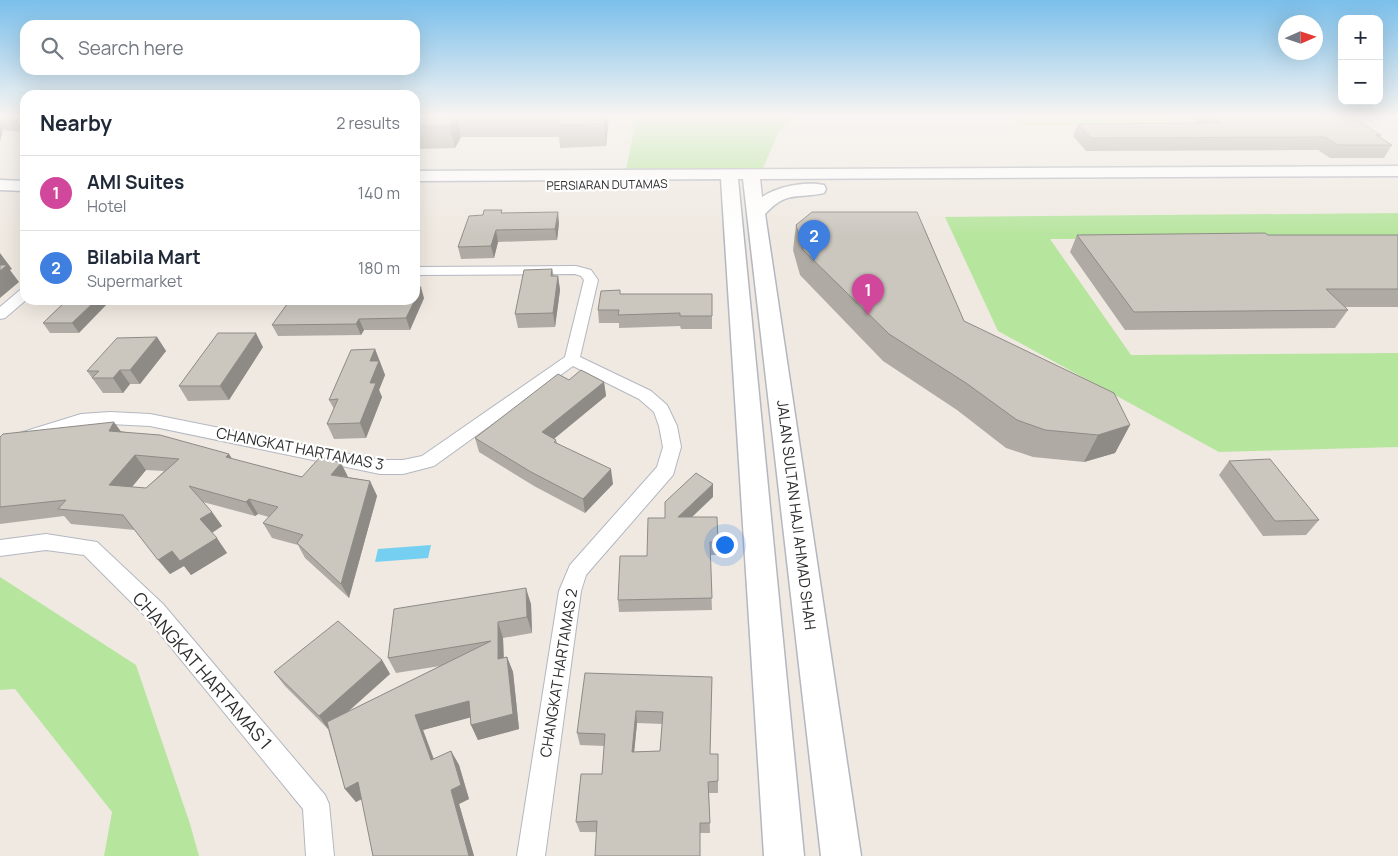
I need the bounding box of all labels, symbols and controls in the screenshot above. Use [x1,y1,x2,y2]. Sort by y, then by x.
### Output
north arrow [1278,15,1323,60]
map controls [1338,15,1383,105]
button: + [1338,15,1383,60]
search box [20,20,420,75]
icon: search [38,34,66,62]
text: Search here [78,35,184,61]
button: − [1338,60,1383,105]
text: Nearby [40,109,112,137]
text: 2 results [336,112,400,134]
text: AMI Suites [87,169,184,195]
street label: PERSIARAN DUTAMAS [546,175,668,194]
text: 1 [52,182,60,204]
text: 140 m [358,182,400,204]
text: Hotel [87,195,127,217]
pin: 2 [798,220,830,261]
text: Bilabila Mart [87,244,201,270]
text: 2 [51,257,61,279]
text: 180 m [358,257,400,279]
text: Supermarket [87,270,183,292]
pin: 1 [852,274,884,315]
street label: JALAN SULTAN HAJI AHMAD SHAH [772,399,821,631]
street label: CHANGKAT HARTAMAS 3 [215,422,386,475]
your location [712,532,738,558]
street label: CHANGKAT HARTAMAS 1 [128,587,278,754]
street label: CHANGKAT HARTAMAS 2 [535,587,582,759]

